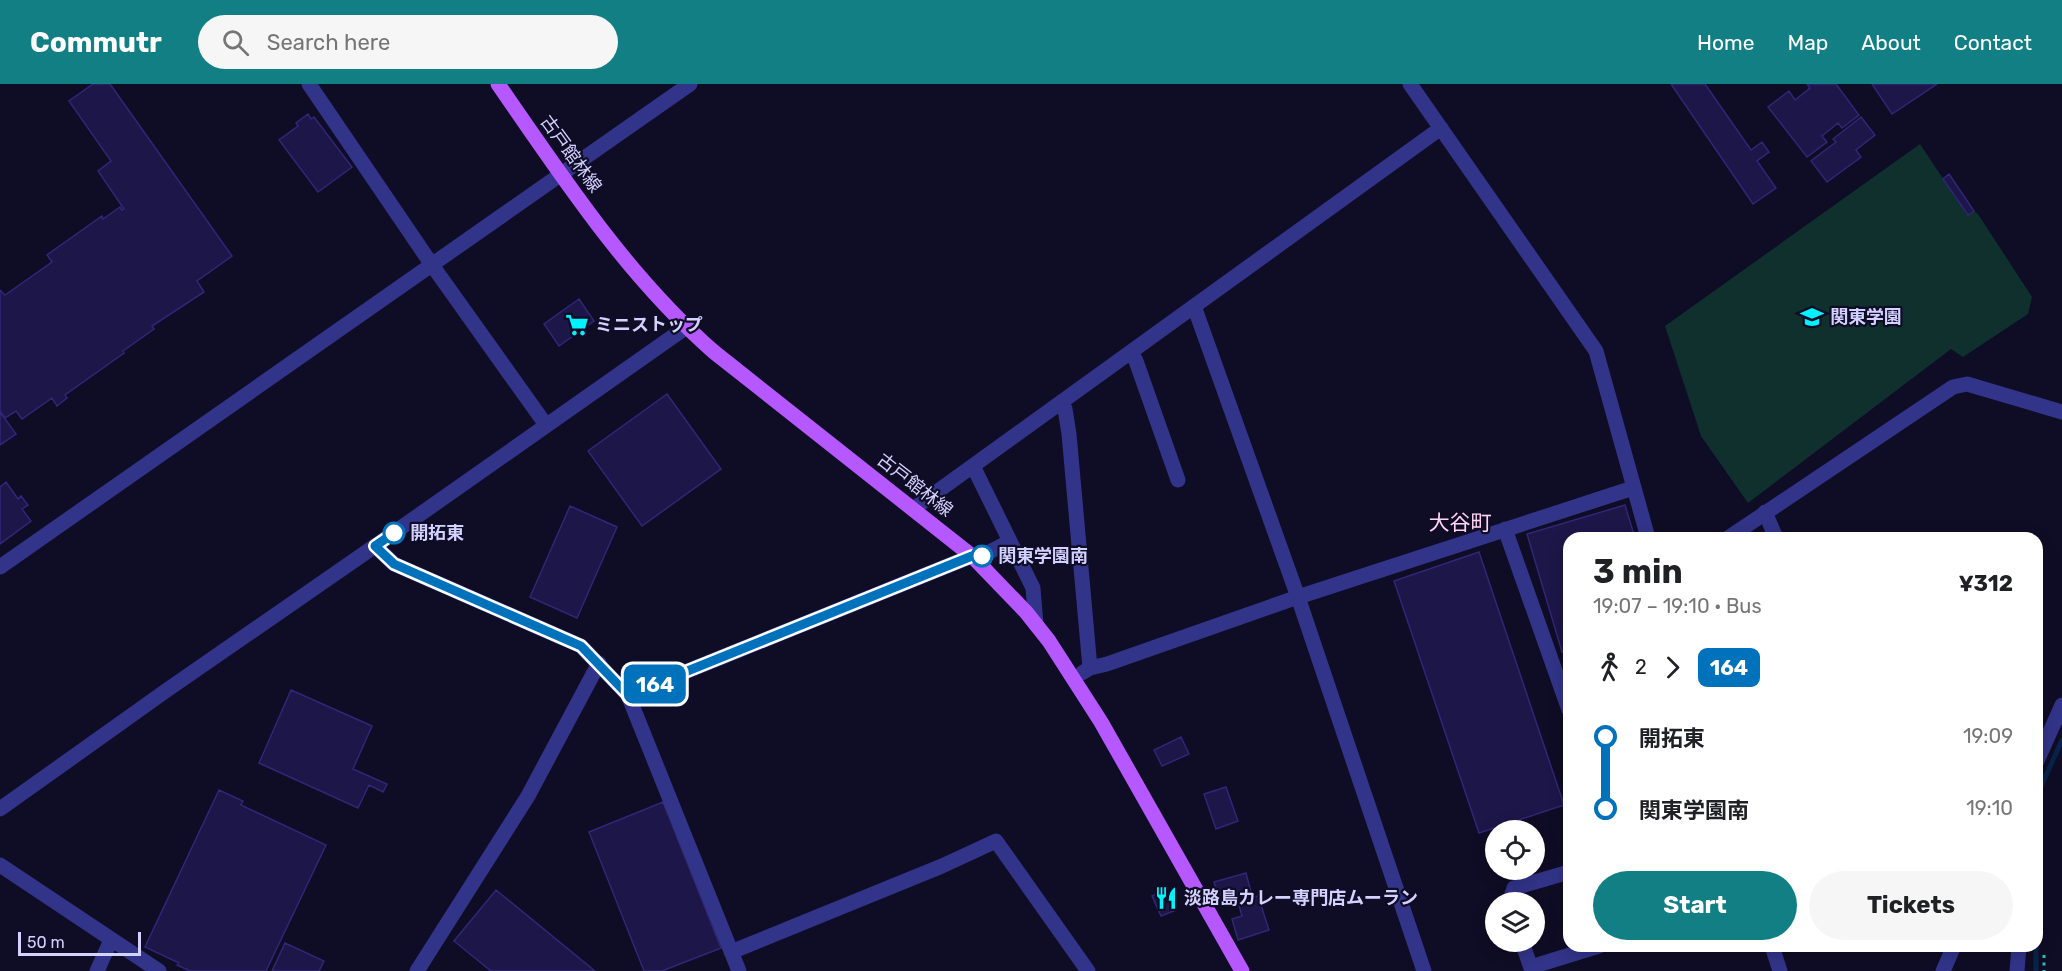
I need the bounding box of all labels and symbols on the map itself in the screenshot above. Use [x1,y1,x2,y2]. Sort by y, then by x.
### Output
street label: 古戸館林線 [536,111,606,197]
school or university icon: 関東学園 [1799,304,1825,330]
place label: 関東学園 [1830,306,1902,328]
supermarket icon: ミニストップ [564,312,590,338]
place label: ミニストップ [595,314,703,336]
street label: 古戸館林線 [873,449,957,521]
district label: 大谷町 [1429,510,1492,535]
marker: 開拓東 [383,522,405,544]
place label: 開拓東 [410,522,464,544]
marker: 関東学園南 [971,545,993,567]
place label: 関東学園南 [998,545,1088,567]
line badge: 164 [620,664,690,704]
restaurant icon: 淡路島カレー専門店ムーラン [1153,885,1179,911]
place label: 淡路島カレー専門店ムーラン [1184,887,1418,909]
scale bar [18,929,141,956]

